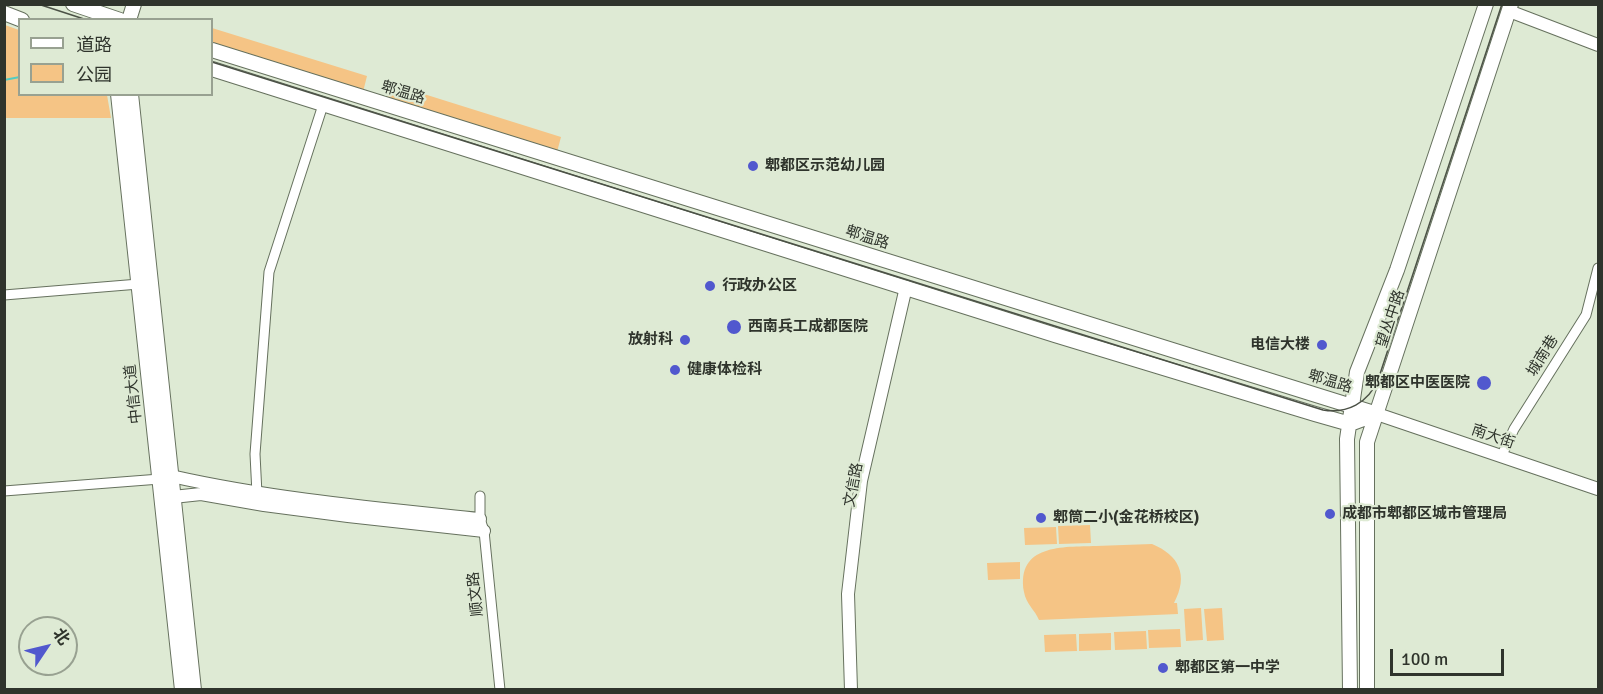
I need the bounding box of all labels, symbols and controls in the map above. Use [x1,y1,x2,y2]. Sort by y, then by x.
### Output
legend [18,18,213,96]
text: 道路 [76,34,112,56]
text: 公园 [76,64,112,86]
street label: 郫温路 [379,78,427,108]
place label: 郫都区示范幼儿园 [765,157,885,175]
marker: 郫都区示范幼儿园 [746,159,760,173]
street label: 郫温路 [843,222,891,254]
place label: 行政办公区 [722,277,797,295]
marker: 行政办公区 [703,279,717,293]
street label: 望丛中路 [1373,288,1409,350]
marker: 西南兵工成都医院 [725,318,743,336]
place label: 西南兵工成都医院 [748,318,868,336]
place label: 放射科 [628,331,673,349]
street label: 城南巷 [1523,332,1563,380]
marker: 放射科 [678,333,692,347]
place label: 电信大楼 [1250,336,1310,354]
marker: 电信大楼 [1315,338,1329,352]
place label: 健康体检科 [687,361,762,379]
street label: 中信大道 [122,363,146,425]
marker: 健康体检科 [668,363,682,377]
street label: 郫温路 [1306,367,1354,397]
place label: 郫都区中医医院 [1365,374,1470,392]
marker: 郫都区中医医院 [1475,374,1493,392]
street label: 南大街 [1469,421,1517,453]
street label: 文信路 [841,461,867,509]
place label: 成都市郫都区城市管理局 [1342,505,1507,523]
marker: 成都市郫都区城市管理局 [1323,507,1337,521]
place label: 郫筒二小(金花桥校区) [1053,509,1199,527]
marker: 郫筒二小(金花桥校区) [1034,511,1048,525]
street label: 顺文路 [465,571,487,617]
north arrow [18,616,78,676]
text: 北 [48,625,74,649]
scale bar [1393,637,1507,675]
text: 100 m [1401,648,1448,670]
place label: 郫都区第一中学 [1175,659,1280,677]
marker: 郫都区第一中学 [1156,661,1170,675]

